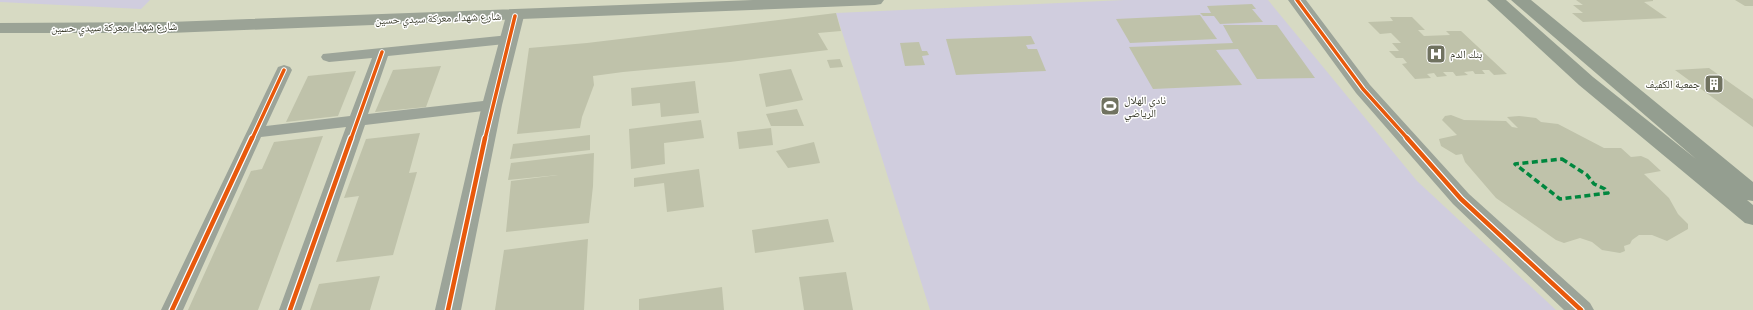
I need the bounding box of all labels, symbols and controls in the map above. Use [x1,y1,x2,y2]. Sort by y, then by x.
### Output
street label: شارع شهداء معركة سيدي حسين [375,9,501,29]
street label: شارع شهداء معركة سيدي حسين [51,19,177,37]
hospital icon: بنك الدم [1425,43,1447,65]
place label: بنك الدم [1450,47,1482,61]
building icon: جمعية الكفيف [1703,73,1725,95]
place label: جمعية الكفيف [1645,77,1700,90]
place label: نادي الهلال الرياضي [1124,93,1166,122]
sports icon: نادي الهلال الرياضي [1099,95,1121,117]

